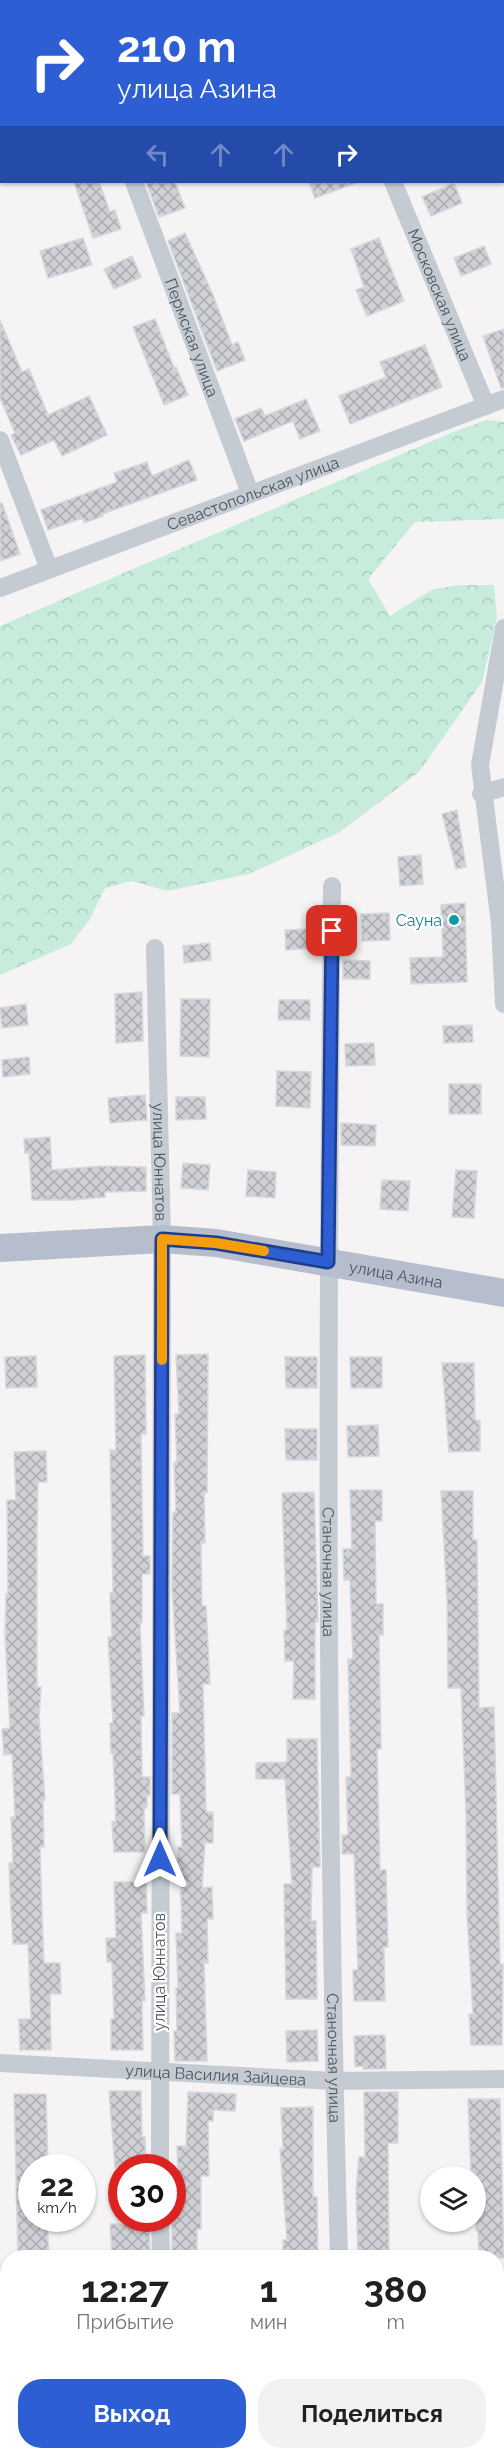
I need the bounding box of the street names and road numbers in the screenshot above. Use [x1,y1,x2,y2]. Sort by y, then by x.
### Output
street label: Московская улица [404,226,476,364]
street label: Пермская улица [161,276,223,399]
street label: Севастопольская улица [164,452,341,534]
street label: улица Юннатов [149,1103,171,1221]
street label: улица Азина [348,1257,444,1292]
street label: Станочная улица [319,1507,339,1637]
street label: улица Юннатов [150,1913,169,2031]
street label: Станочная улица [323,1993,345,2123]
street label: улица Василия Зайцева [125,2060,307,2089]

